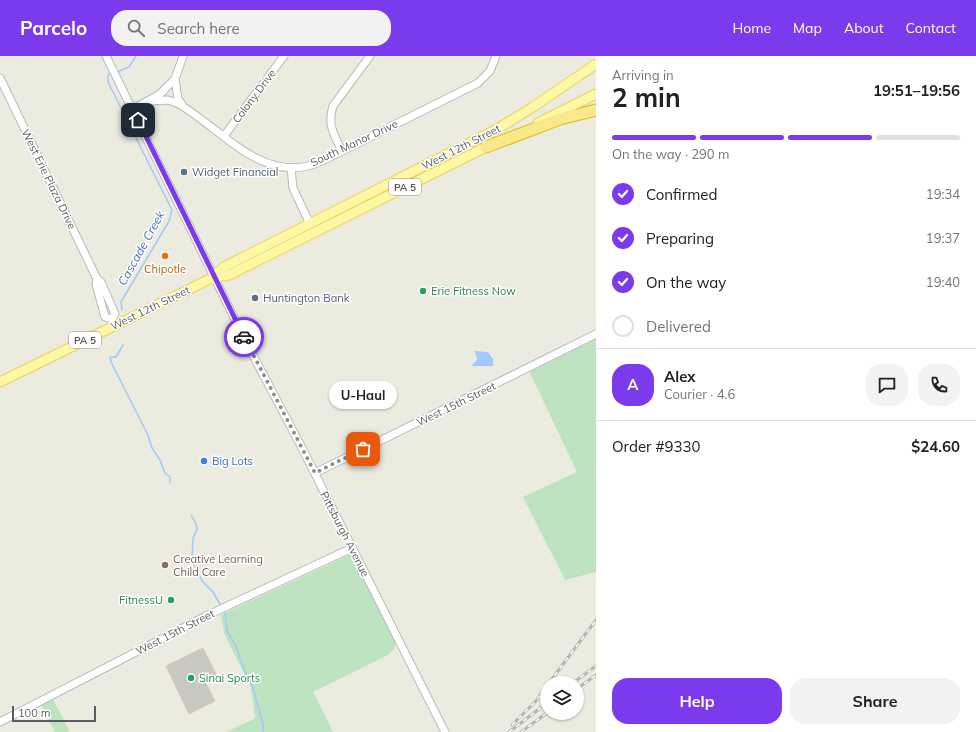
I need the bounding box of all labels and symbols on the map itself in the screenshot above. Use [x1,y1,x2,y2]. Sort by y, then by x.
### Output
street label: Colony Drive [229,66,279,126]
pin [121,103,155,137]
street label: South Manor Drive [308,117,400,169]
street label: West 12th Street [419,121,503,173]
street label: West Erie Plaza Drive [19,127,79,231]
place label: Widget Financial [192,165,278,179]
marker: Widget Financial [179,167,189,177]
road number: PA 5 [389,179,421,195]
water label: Cascade Creek [114,207,168,288]
marker: Chipotle [160,251,170,261]
place label: Chipotle [144,262,186,276]
street label: West 12th Street [108,283,192,333]
place label: Erie Fitness Now [431,284,516,298]
marker: Erie Fitness Now [418,286,428,296]
place label: Huntington Bank [263,291,350,305]
marker: Huntington Bank [250,293,260,303]
courier [224,317,264,357]
road number: PA 5 [69,332,101,348]
street label: West 15th Street [414,379,498,429]
callout: U-Haul [329,381,397,409]
pin [346,432,380,466]
place label: Big Lots [212,454,253,468]
marker: Big Lots [199,456,209,466]
street label: Pittsburgh Avenue [317,489,373,579]
place label: Creative Learning Child Care [173,552,263,579]
marker: Creative Learning Child Care [160,560,170,570]
place label: FitnessU [119,593,163,607]
marker: FitnessU [166,595,176,605]
street label: West 15th Street [133,606,217,658]
place label: Sinai Sports [199,671,260,685]
marker: Sinai Sports [186,673,196,683]
scale bar [12,704,96,723]

